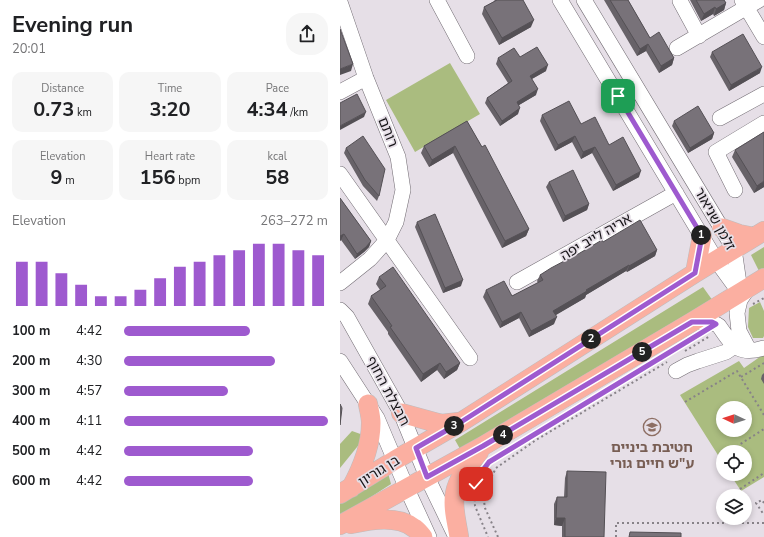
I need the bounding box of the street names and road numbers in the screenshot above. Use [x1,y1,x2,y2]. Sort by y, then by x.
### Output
street label: רותם [373,114,403,150]
street label: זלמן שניאור [690,184,740,254]
street label: אריה לייב יפה [557,209,635,265]
street label: חבצלת החוף [362,353,414,429]
street label: בן גוריון [355,451,403,491]

